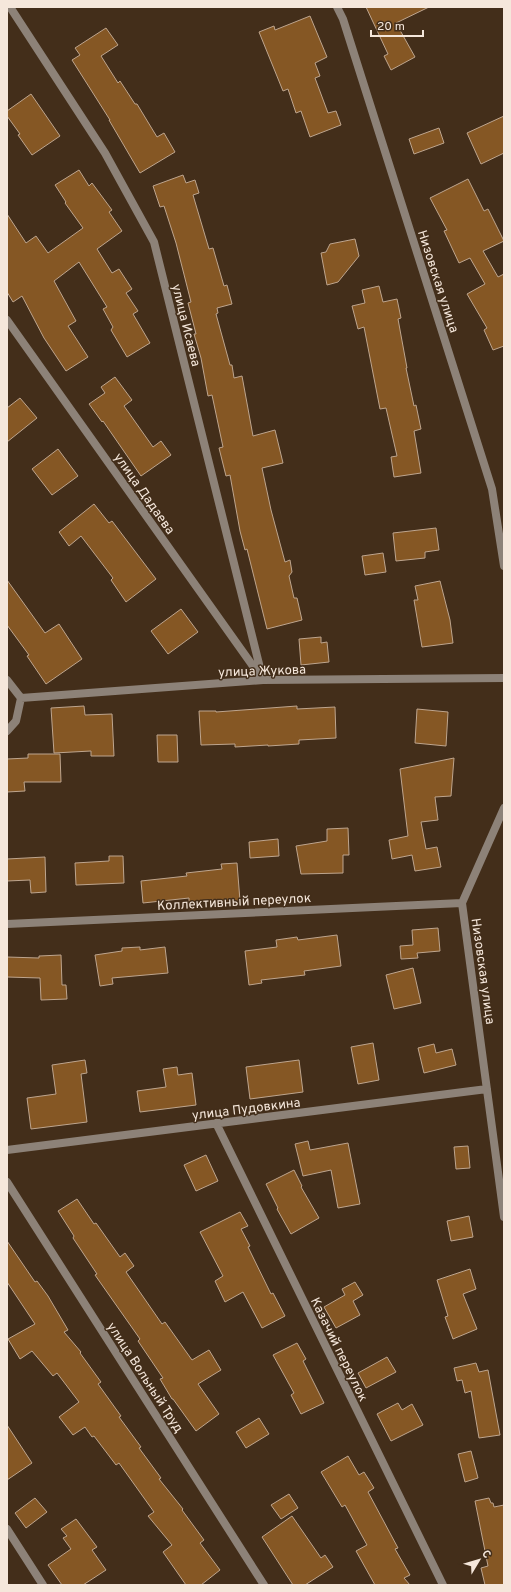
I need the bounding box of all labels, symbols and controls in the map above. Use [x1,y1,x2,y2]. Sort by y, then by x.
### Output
scale bar [371,12,423,38]
text: 20 m [377,19,405,35]
street label: Низовская улица [413,228,461,335]
street label: улица Исаева [167,283,203,368]
street label: улица Дадаева [109,450,177,538]
street label: улица Жукова [218,662,306,682]
street label: Коллективный переулок [157,891,312,915]
street label: Низовская улица [467,917,497,1025]
street label: улица Пудовкина [191,1095,301,1125]
street label: Казачий переулок [306,1295,370,1405]
street label: улица Вольный Труд [103,1320,186,1437]
north arrow [459,1540,499,1580]
text: С [478,1547,494,1562]

